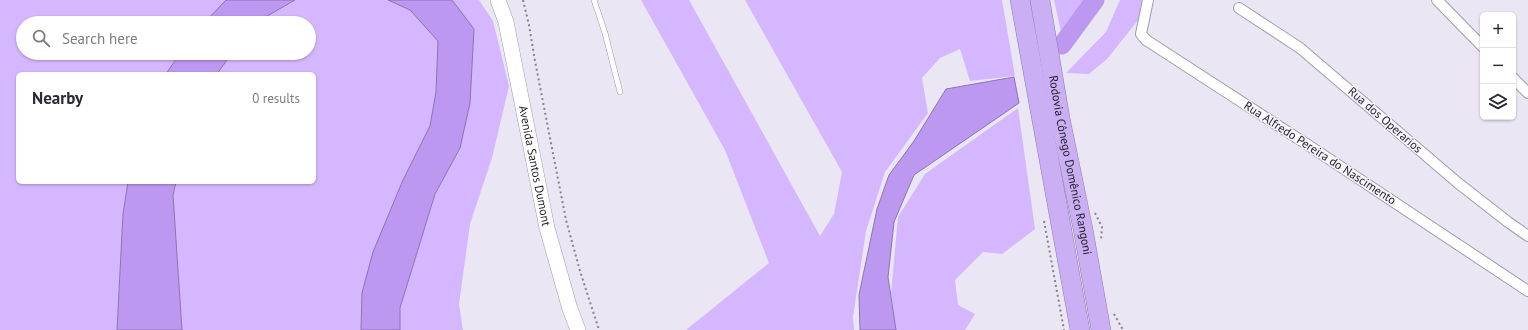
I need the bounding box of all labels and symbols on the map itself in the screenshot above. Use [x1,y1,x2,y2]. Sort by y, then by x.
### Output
street label: Rodovia Cônego Domênico Rangoni [1046,74,1095,256]
street label: Rua dos Operarios [1345,83,1425,156]
street label: Rua Alfredo Pereira do Nascimento [1241,98,1399,207]
street label: Avenida Santos Dumont [516,104,554,227]

